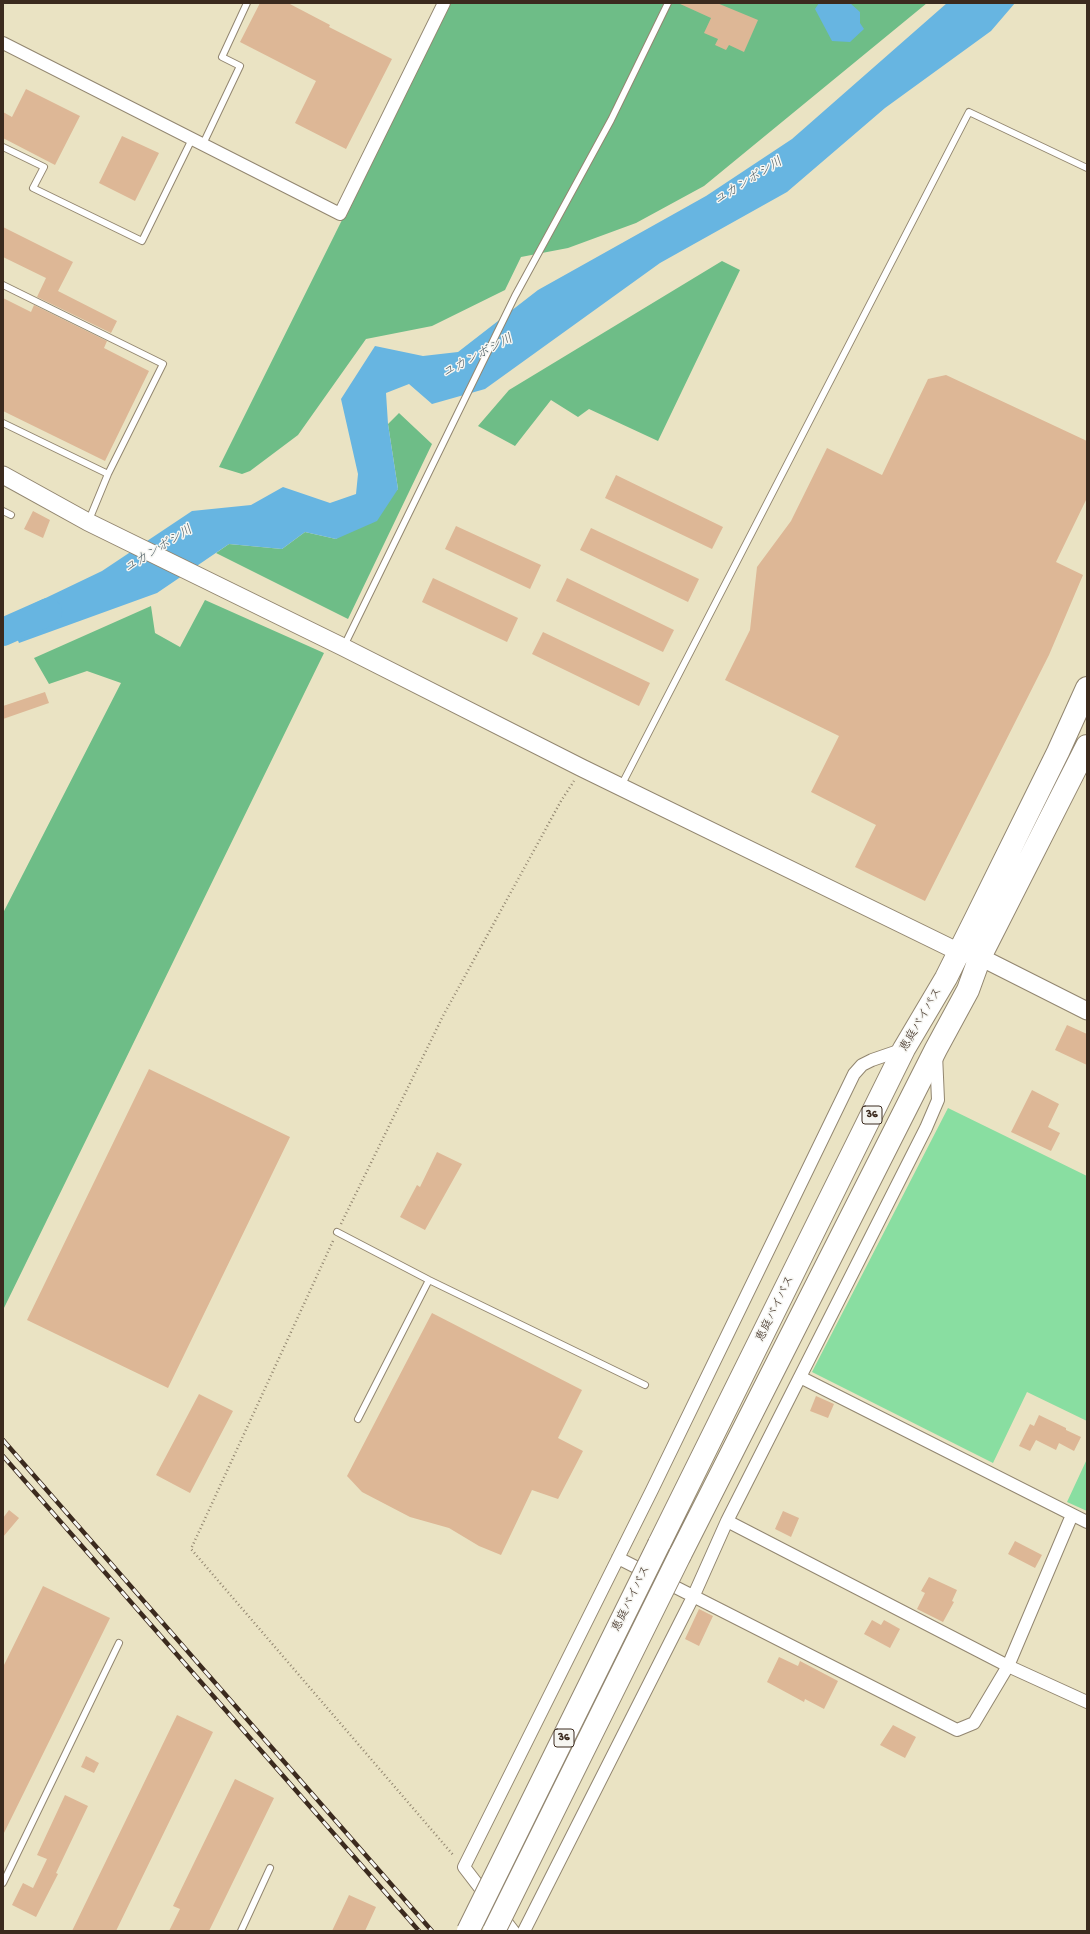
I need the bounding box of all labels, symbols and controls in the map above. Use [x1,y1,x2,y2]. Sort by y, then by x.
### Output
water label: ユカンボシ川 [712,155,786,209]
water label: ユカンボシ川 [440,332,516,382]
water label: ユカンボシ川 [122,523,196,577]
street label: 恵庭バイパス [898,985,946,1055]
road number: 36 [862,1106,882,1124]
street label: 恵庭バイパス [754,1273,798,1345]
street label: 恵庭バイパス [610,1563,654,1635]
road number: 36 [554,1729,574,1747]

